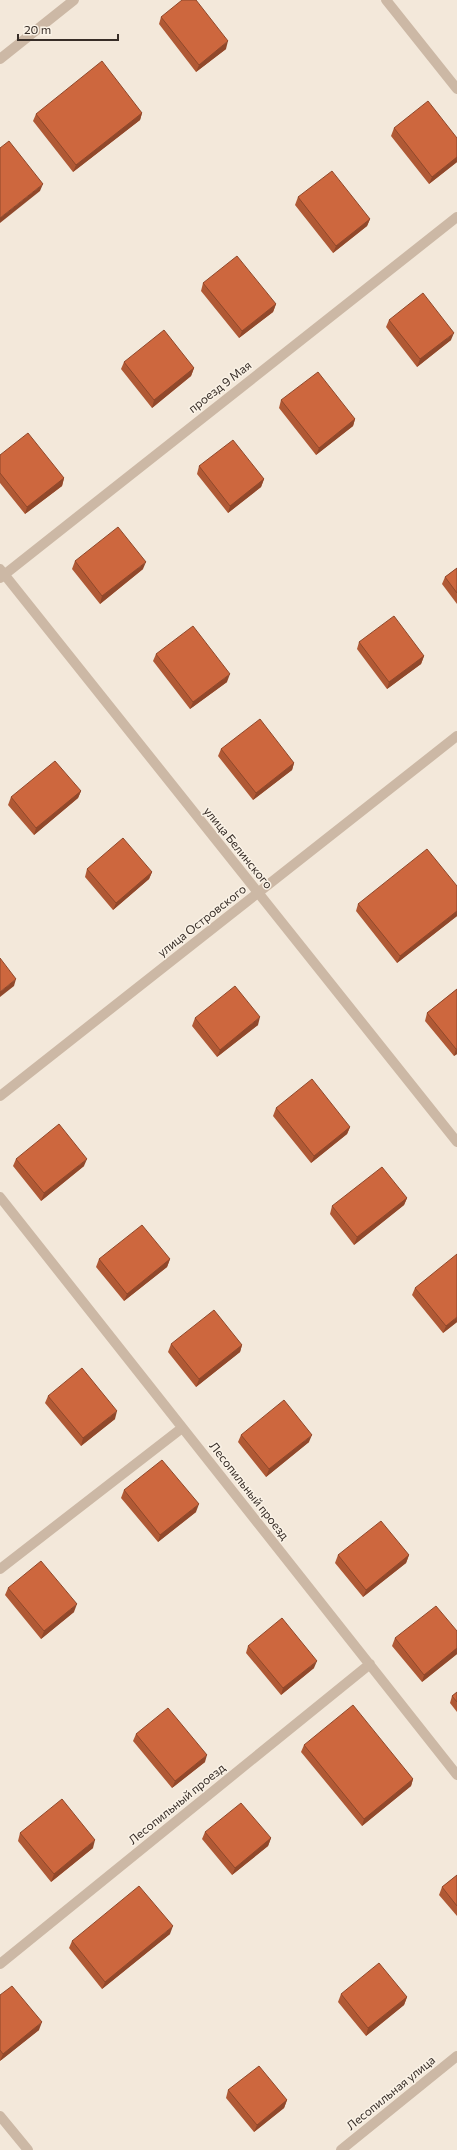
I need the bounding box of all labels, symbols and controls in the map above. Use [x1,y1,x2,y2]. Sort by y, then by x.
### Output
scale bar [18,16,118,42]
text: 20 m [24,22,51,36]
street label: проезд 9 Мая [185,357,254,415]
street label: улица Белинского [201,804,276,891]
street label: улица Островского [154,881,249,959]
street label: Лесопильный проезд [207,1439,292,1542]
street label: Лесопильный проезд [125,1760,227,1846]
street label: Лесопильная улица [343,2052,437,2132]

